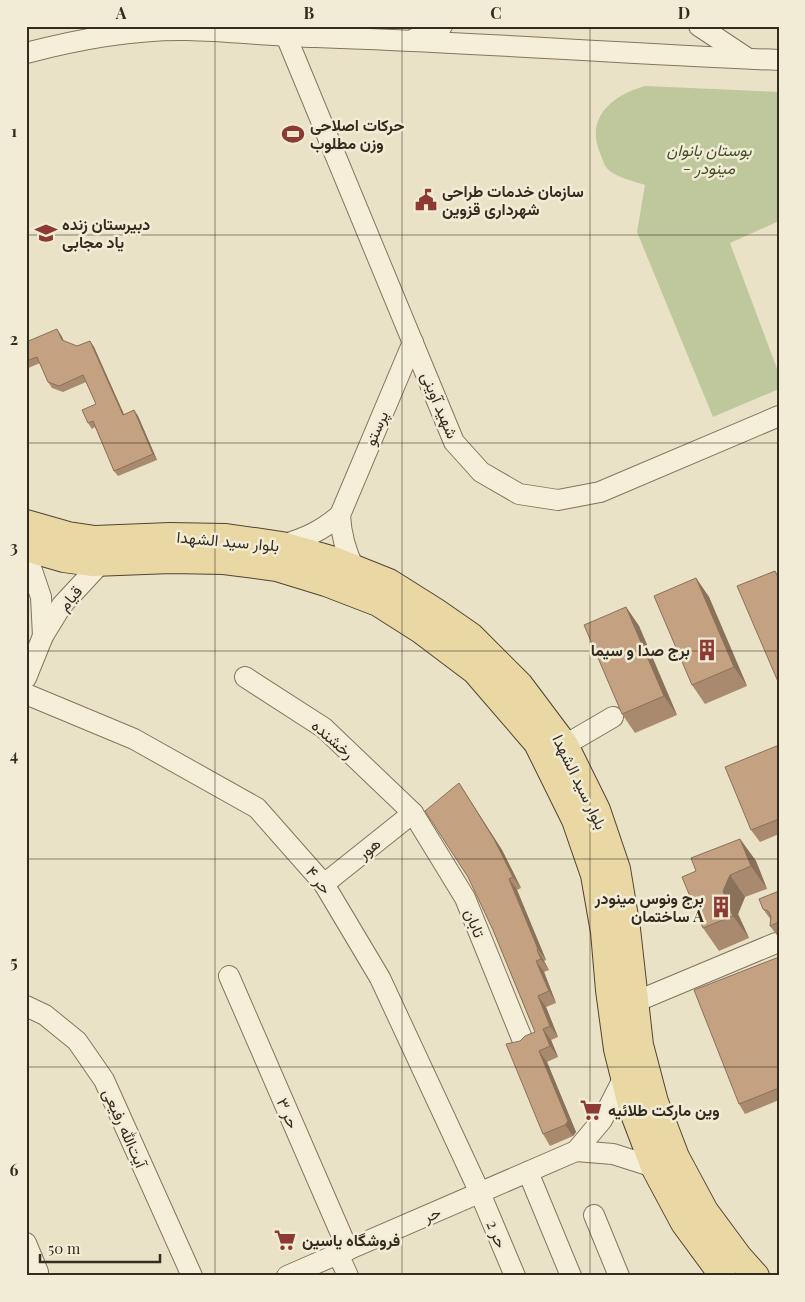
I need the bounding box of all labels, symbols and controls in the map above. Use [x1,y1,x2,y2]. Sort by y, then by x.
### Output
text: A [115,2,127,23]
text: B [304,2,315,23]
text: C [490,2,502,23]
text: D [678,2,690,23]
place label: حرکات اصلاحی وزن مطلوب [310,114,404,154]
text: 1 [11,120,17,141]
sports icon: حرکات اصلاحی وزن مطلوب [280,121,306,147]
park label: بوستان بانوان - مینودر [667,139,753,179]
place label: سازمان خدمات طراحی شهرداری قزوین [442,180,584,220]
public building icon: سازمان خدمات طراحی شهرداری قزوین [413,187,439,213]
place label: دبیرستان زنده یاد مجابی [62,213,150,252]
school or university icon: دبیرستان زنده یاد مجابی [33,220,59,246]
text: 2 [10,328,18,349]
street label: شهید آوینی [416,368,464,442]
street label: پرستو [359,407,394,449]
street label: بلوار سید الشهدا [176,526,280,556]
text: 3 [10,536,18,557]
street label: قیام [53,581,87,615]
building icon: برج صدا و سیما [694,637,720,663]
place label: برج صدا و سیما [591,639,690,661]
street label: رخشنده [307,714,359,764]
street label: بلوار سید الشهدا [548,731,612,833]
text: 4 [10,744,18,765]
street label: هور [352,832,385,865]
street label: حر ۴ [301,861,337,899]
place label: برج ونوس مینودر ساختمان A [594,887,704,926]
building icon: برج ونوس مینودر ساختمان A [708,894,734,920]
street label: تابان [460,905,491,940]
text: 5 [10,951,18,972]
street label: آیت‌الله رفیعی [98,1085,153,1172]
street label: حر ۳ [272,1094,304,1132]
supermarket icon: وین مارکت طلائیه [578,1097,604,1123]
place label: وین مارکت طلائیه [608,1099,720,1121]
text: 6 [10,1159,19,1180]
street label: حر [419,1200,444,1228]
street label: حر 2 [481,1217,513,1252]
supermarket icon: فروشگاه یاسین [272,1227,298,1253]
place label: فروشگاه یاسین [302,1229,400,1251]
scale bar [40,1232,160,1264]
text: 50 m [48,1238,81,1258]

